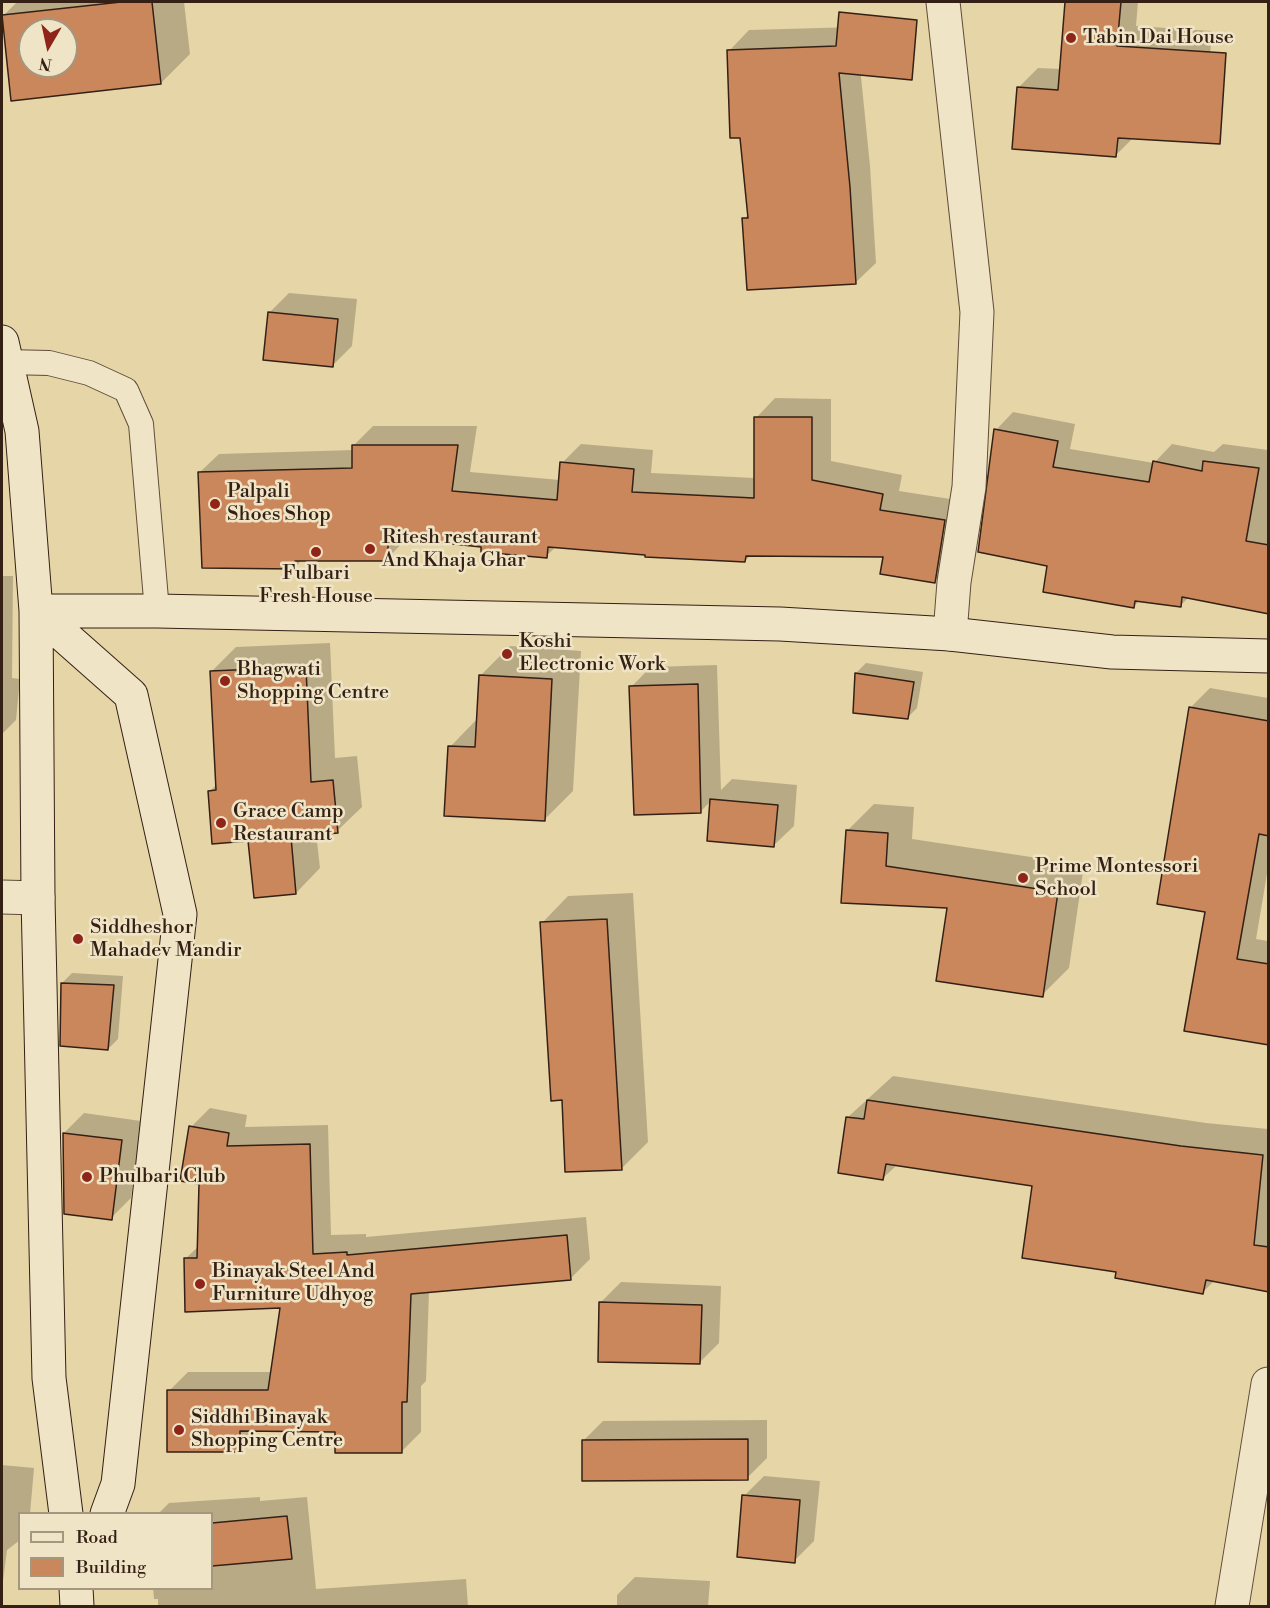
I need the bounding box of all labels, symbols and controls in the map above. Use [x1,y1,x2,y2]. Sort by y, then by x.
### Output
north arrow [18,18,78,78]
place label: Tabin Dai House [1083,26,1234,50]
marker: Tabin Dai House [1064,31,1078,45]
text: N [38,53,53,75]
place label: Palpali Shoes Shop [227,480,331,527]
marker: Palpali Shoes Shop [208,497,222,511]
place label: Ritesh restaurant And Khaja Ghar [382,526,538,573]
marker: Ritesh restaurant And Khaja Ghar [363,542,377,556]
marker: Fulbari Fresh House [309,545,323,559]
place label: Fulbari Fresh House [259,562,373,609]
place label: Koshi Electronic Work [519,630,665,677]
marker: Koshi Electronic Work [500,647,514,661]
place label: Bhagwati Shopping Centre [237,658,389,705]
marker: Bhagwati Shopping Centre [218,674,232,688]
place label: Grace Camp Restaurant [233,800,344,847]
marker: Grace Camp Restaurant [214,816,228,830]
place label: Prime Montessori School [1035,855,1198,902]
marker: Prime Montessori School [1016,871,1030,885]
place label: Siddheshor Mahadev Mandir [90,916,242,963]
marker: Siddheshor Mahadev Mandir [71,932,85,946]
place label: Phulbari Club [99,1165,226,1189]
marker: Phulbari Club [80,1170,94,1184]
place label: Binayak Steel And Furniture Udhyog [212,1260,374,1307]
marker: Binayak Steel And Furniture Udhyog [193,1277,207,1291]
place label: Siddhi Binayak Shopping Centre [191,1406,343,1453]
marker: Siddhi Binayak Shopping Centre [172,1423,186,1437]
legend [18,1512,213,1590]
text: Road [76,1526,118,1549]
text: Building [76,1556,146,1579]

